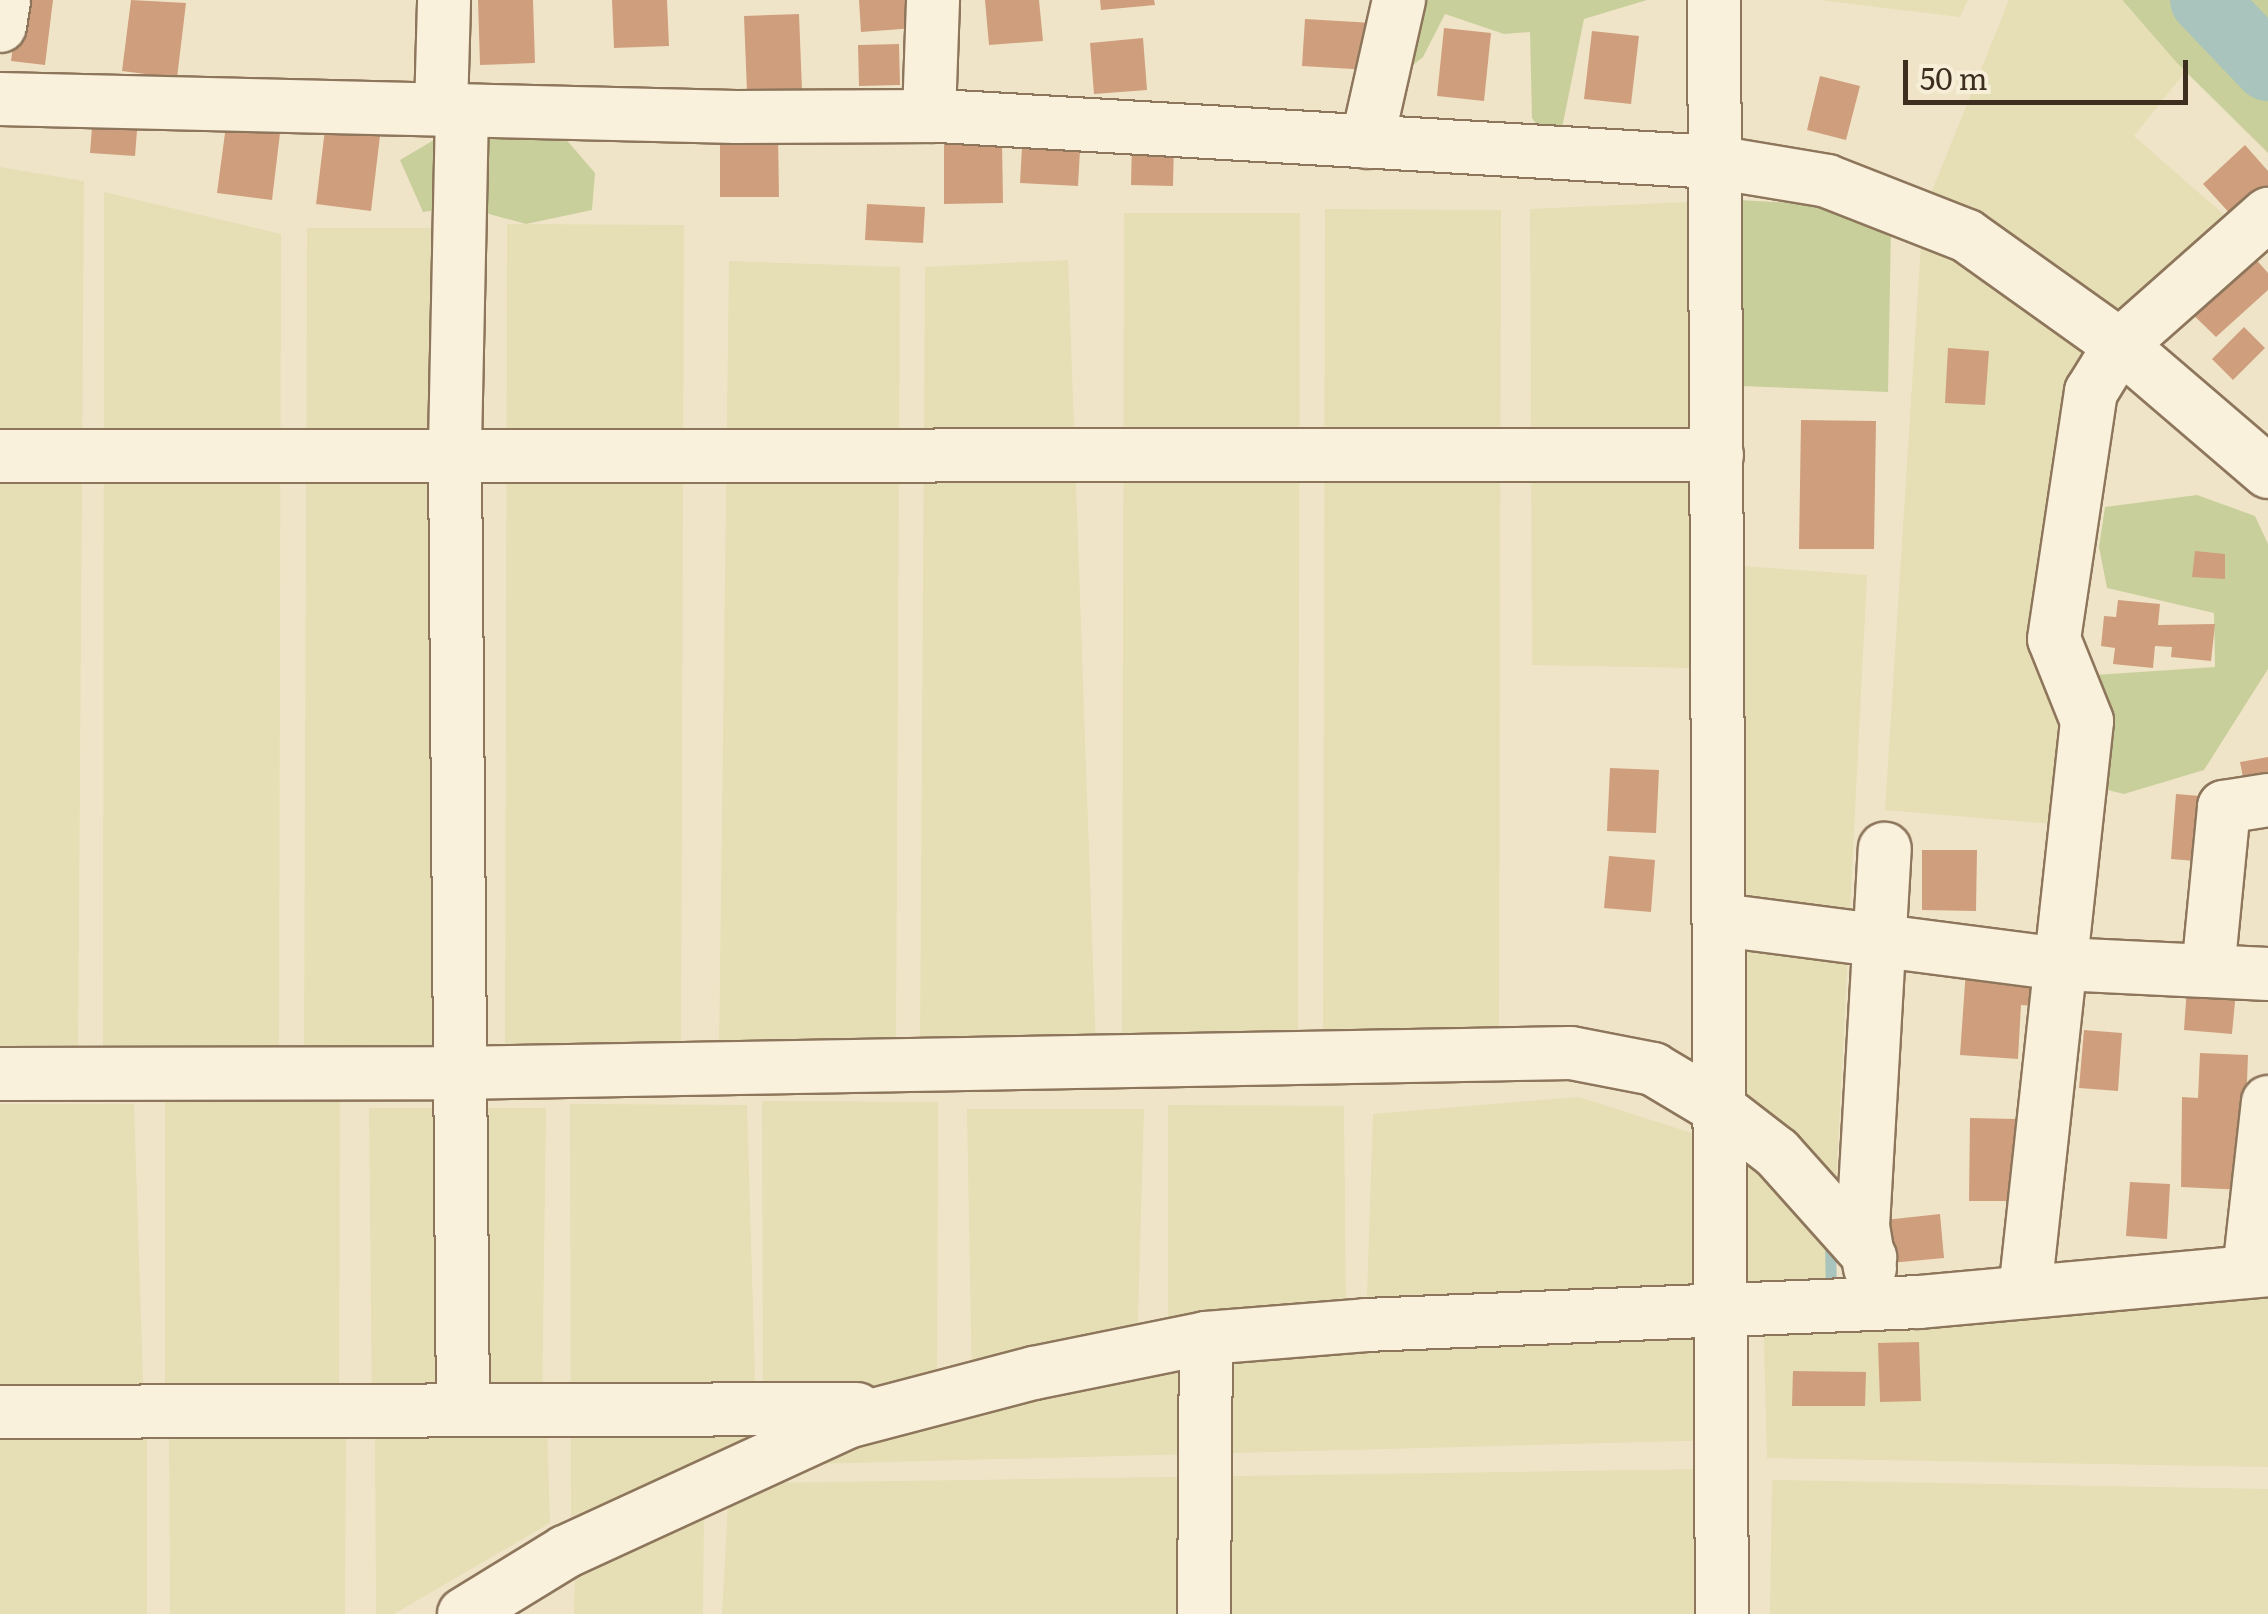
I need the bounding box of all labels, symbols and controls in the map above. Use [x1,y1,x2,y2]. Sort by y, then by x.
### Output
scale bar [1908,40,2193,102]
text: 50 m [1920,55,1988,99]

